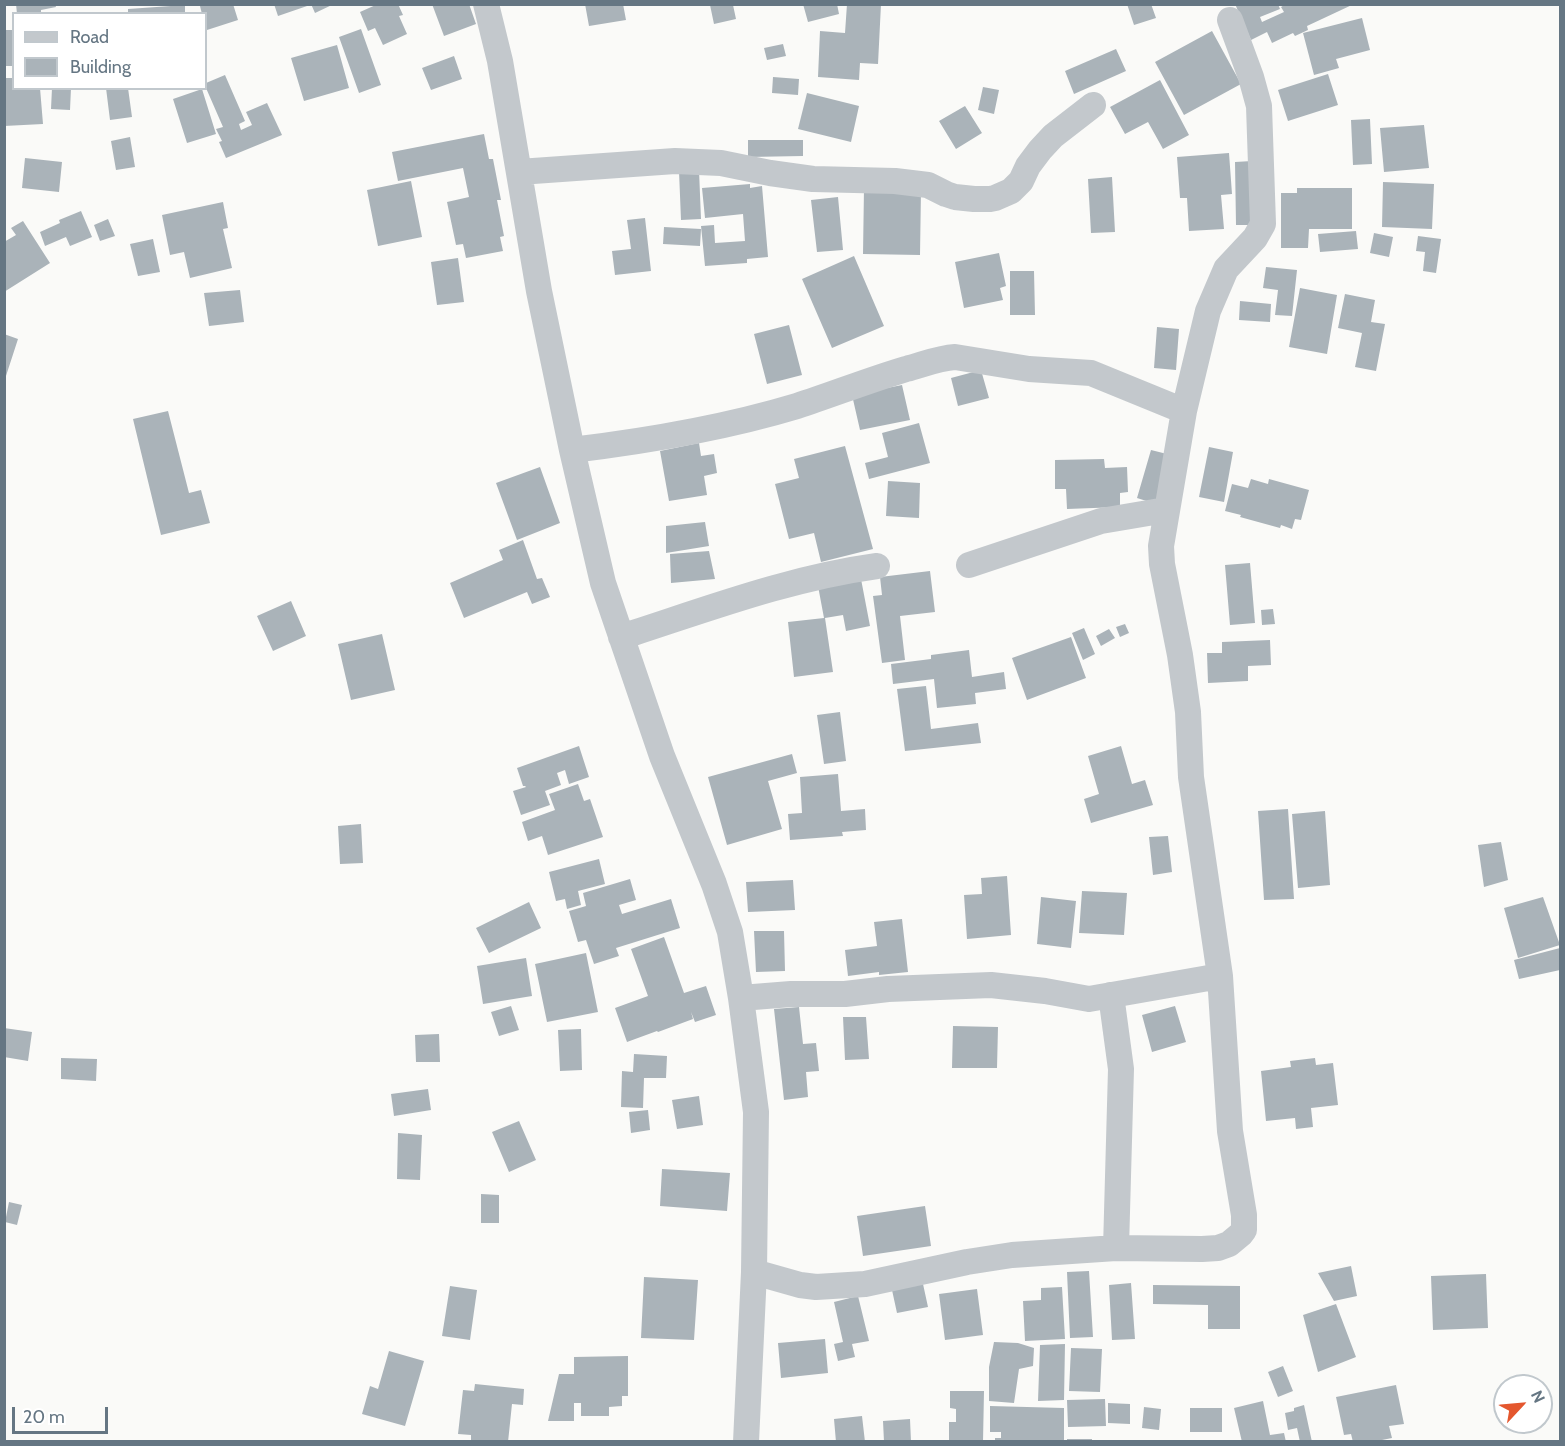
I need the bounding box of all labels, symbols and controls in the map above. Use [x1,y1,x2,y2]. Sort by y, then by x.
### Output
legend [12,12,207,90]
text: Road [70,26,109,48]
text: Building [70,56,131,78]
north arrow [1493,1374,1553,1434]
text: N [1527,1388,1549,1406]
scale bar [15,1395,111,1433]
text: 20 m [23,1406,65,1428]

